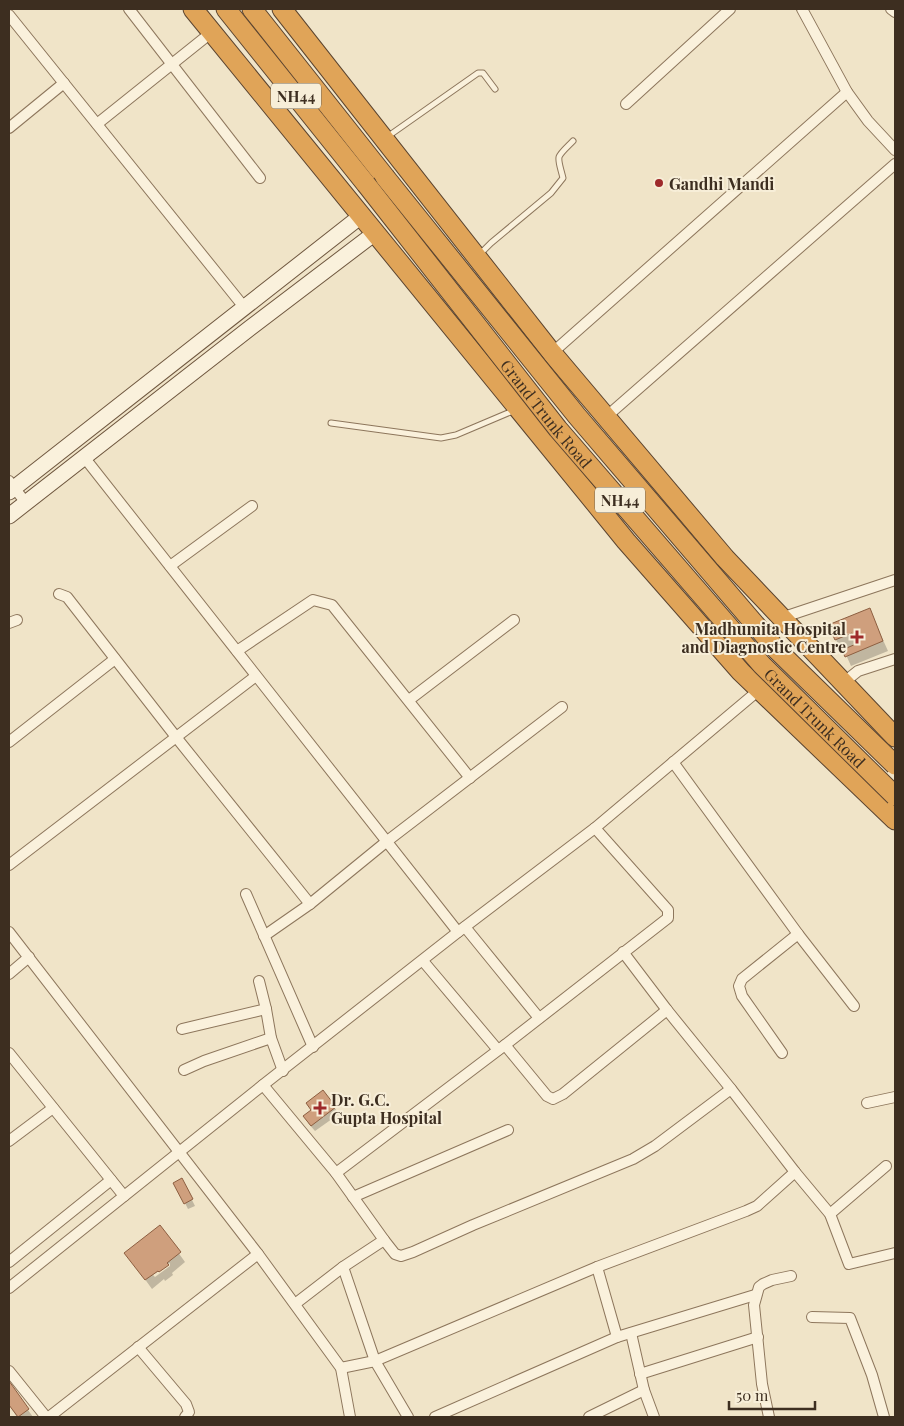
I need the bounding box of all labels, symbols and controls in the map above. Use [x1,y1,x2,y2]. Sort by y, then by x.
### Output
road number: NH44 [271,84,321,108]
place label: Gandhi Mandi [669,173,774,194]
marker: Gandhi Mandi [653,177,665,189]
street label: Grand Trunk Road [497,355,597,472]
road number: NH44 [595,488,645,512]
place label: Madhumita Hospital and Diagnostic Centre [681,618,846,657]
marker: Madhumita Hospital and Diagnostic Centre [850,630,864,644]
street label: Grand Trunk Road [760,663,870,772]
place label: Dr. G.C. Gupta Hospital [331,1089,442,1128]
marker: Dr. G.C. Gupta Hospital [313,1101,327,1115]
scale bar [729,1378,815,1410]
text: 50 m [736,1385,769,1405]

